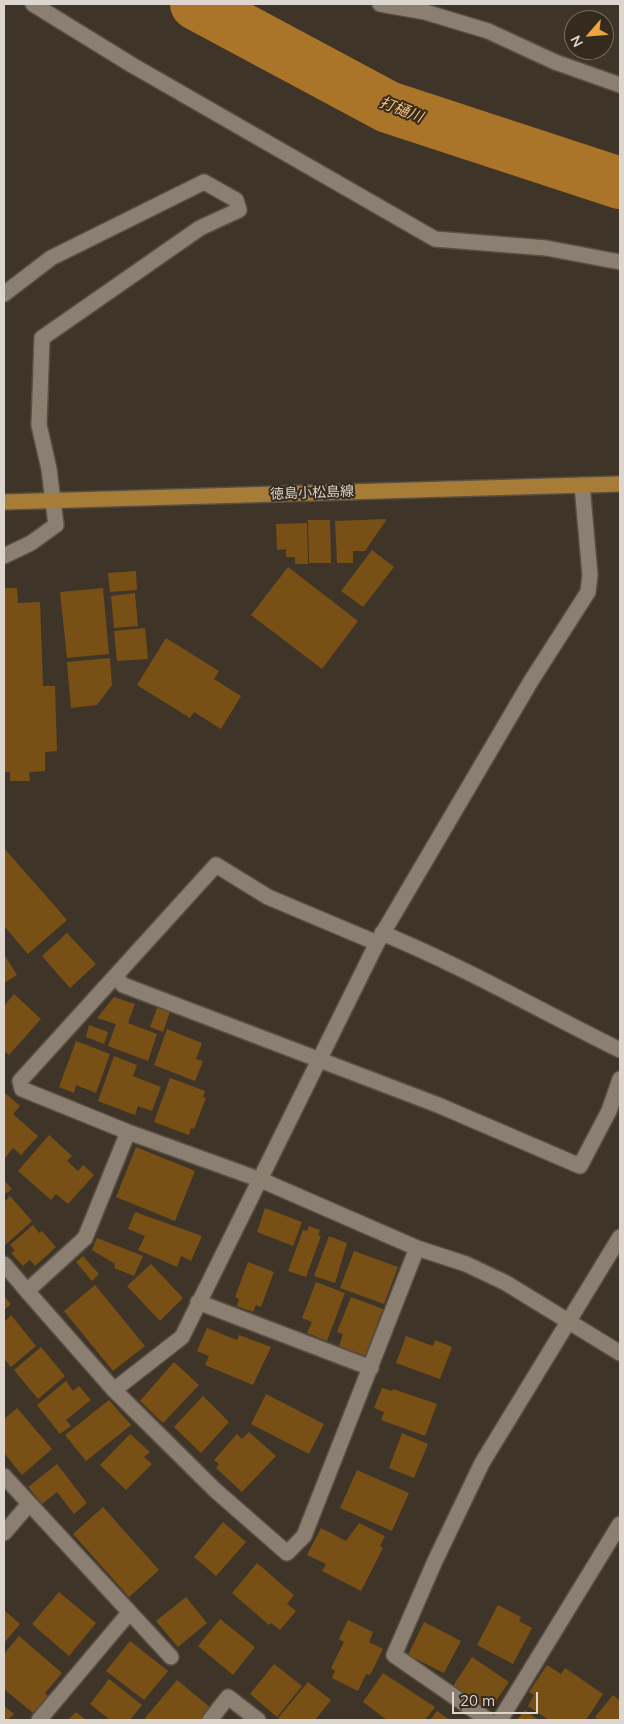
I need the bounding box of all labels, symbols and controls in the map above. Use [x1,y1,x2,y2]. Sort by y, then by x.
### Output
north arrow [564,10,614,60]
text: N [566,33,587,50]
water label: 打樋川 [377,94,425,126]
street label: 徳島小松島線 [270,483,354,503]
scale bar [454,1682,540,1714]
text: 20 m [460,1691,495,1710]

